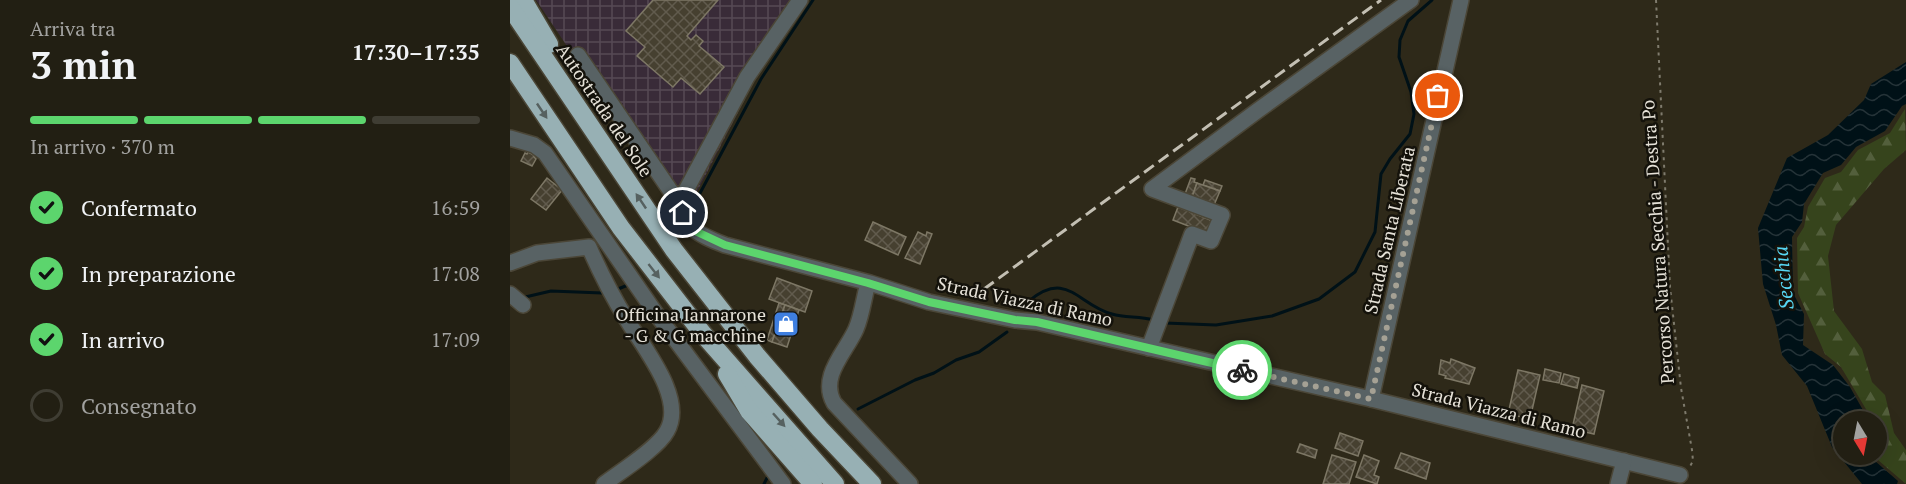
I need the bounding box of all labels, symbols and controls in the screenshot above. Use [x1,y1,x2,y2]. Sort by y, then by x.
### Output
text: Arriva tra [30,15,115,42]
text: 17:30–17:35 [352,37,480,66]
text: 3 min [30,38,137,90]
street label: Autostrada del Sole [551,39,659,181]
pin [1412,70,1463,121]
icon: bag [1421,79,1454,112]
street label: Percorso Natura Secchia - Destra Po [1635,99,1679,385]
one-way arrow [537,103,548,119]
text: In arrivo · 370 m [30,133,175,160]
street label: Strada Santa Liberata [1358,144,1420,316]
pin [657,187,708,238]
icon: check [30,191,63,224]
text: Confermato [81,193,197,222]
text: 16:59 [431,194,480,221]
one-way arrow [635,194,647,210]
icon: home [666,196,699,229]
water label: Secchia [1766,245,1800,311]
icon: check [30,257,63,290]
text: In preparazione [81,259,236,288]
text: 17:08 [431,260,480,287]
one-way arrow [648,263,661,279]
street label: Strada Viazza di Ramo [935,271,1115,331]
place label: Officina Iannarone - G & G macchine [615,302,766,347]
shop icon: Officina Iannarone - G & G macchine [771,309,801,339]
icon: check [30,323,63,356]
text: In arrivo [81,325,165,354]
text: 17:09 [431,326,480,353]
courier [1212,340,1272,400]
icon: bike [1226,354,1259,387]
street label: Strada Viazza di Ramo [1409,377,1589,443]
text: Consegnato [81,391,197,420]
north arrow [1833,411,1887,465]
map controls [1833,411,1887,465]
one-way arrow [772,413,786,428]

